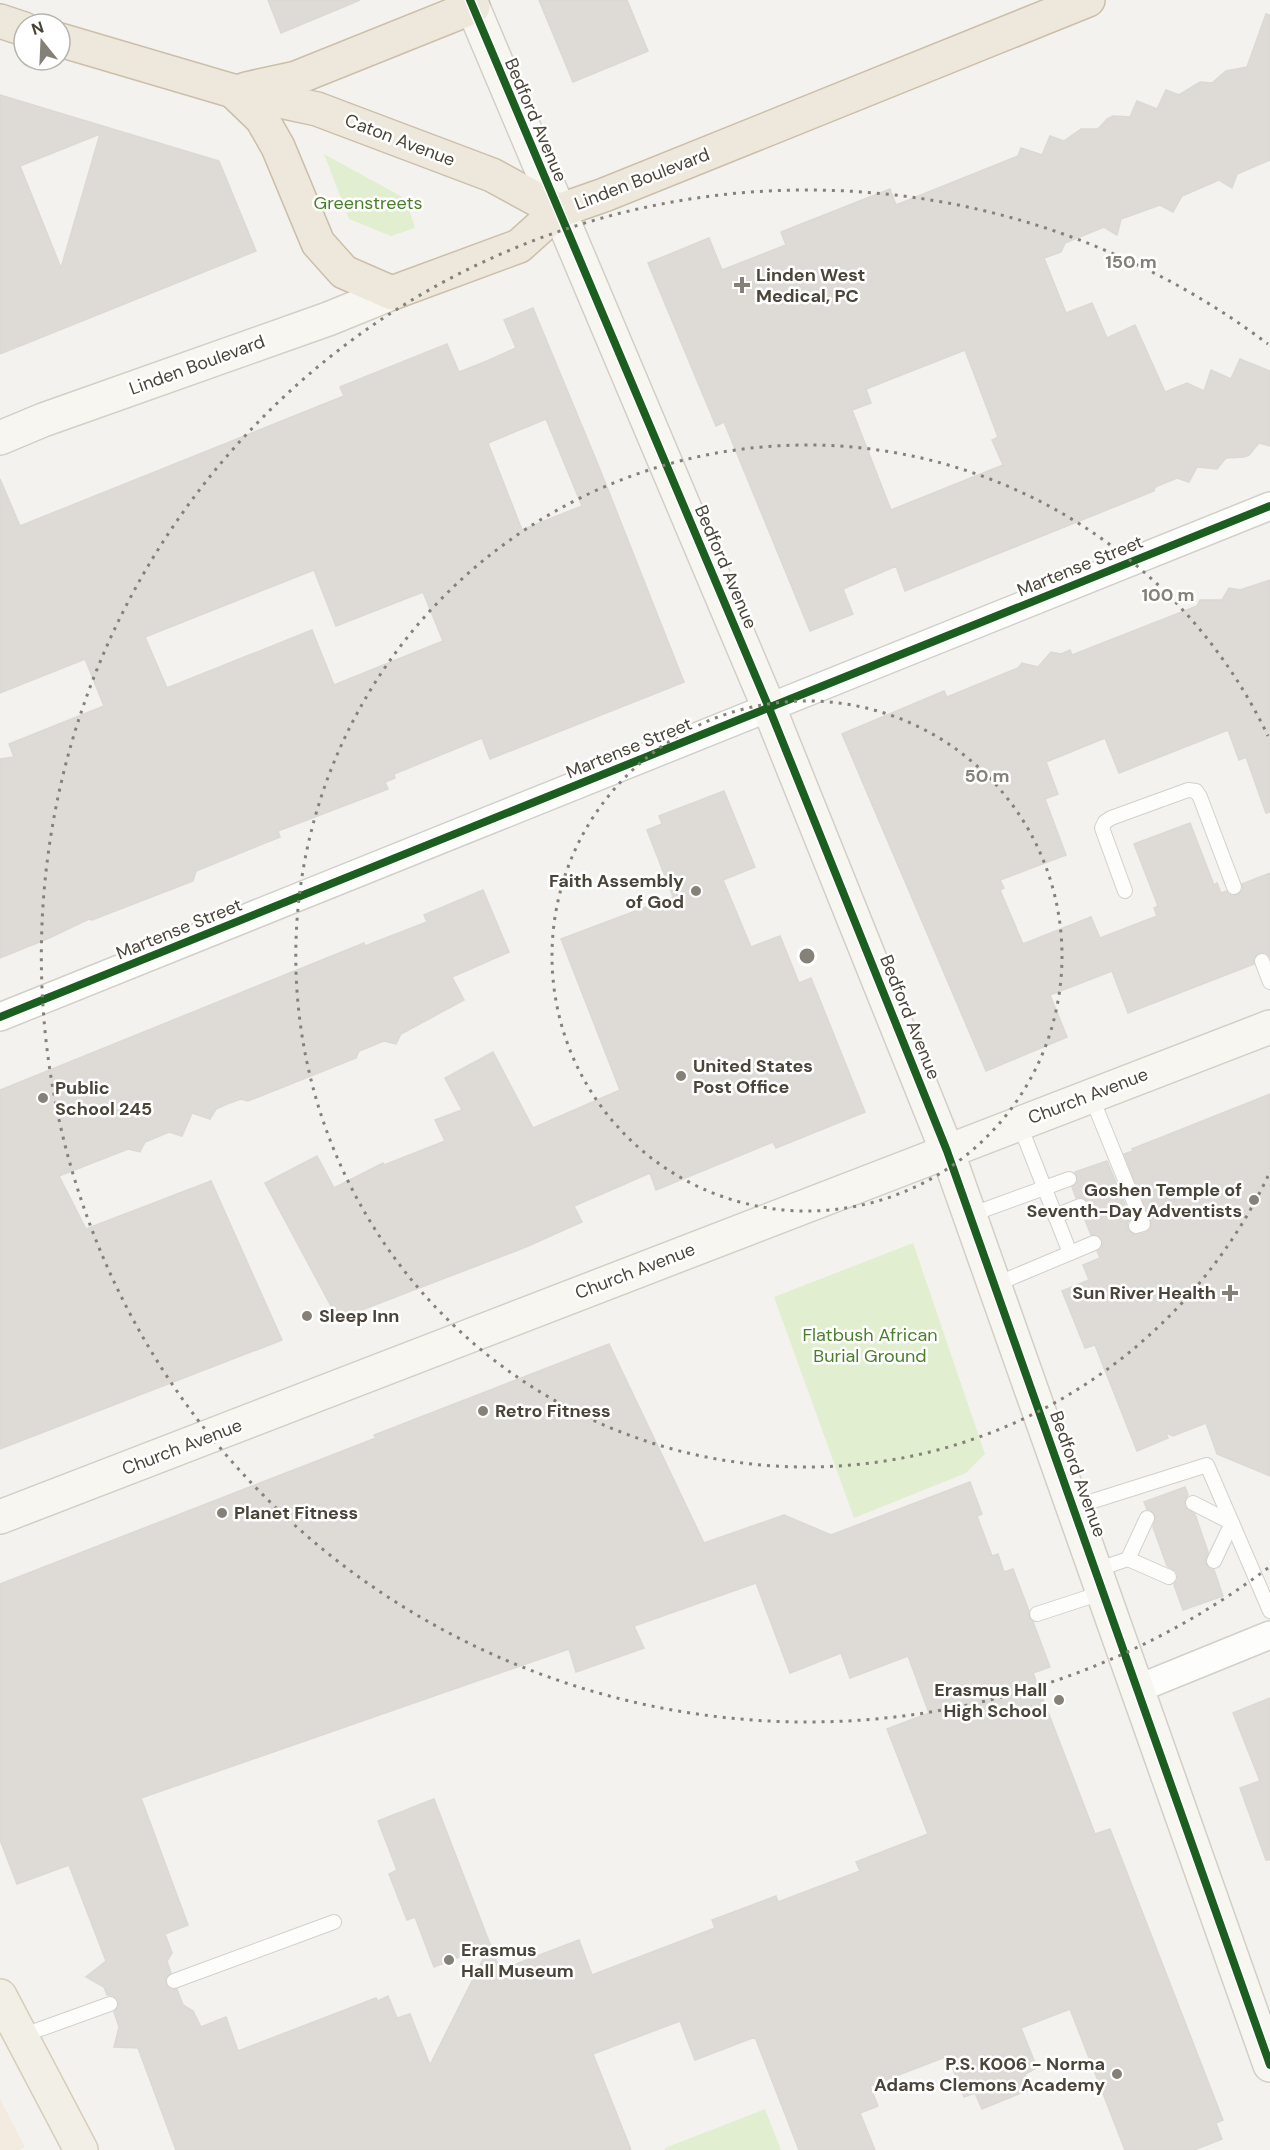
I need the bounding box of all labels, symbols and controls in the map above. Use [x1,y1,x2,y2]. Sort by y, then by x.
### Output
north arrow [12,12,72,72]
text: N [29,16,46,40]
street label: Bedford Avenue [499,54,573,186]
street label: Caton Avenue [341,108,459,172]
street label: Linden Boulevard [571,142,713,216]
park label: Greenstreets [314,191,423,215]
text: 150 m [1105,250,1157,274]
place label: Linden West Medical, PC [756,263,865,308]
marker: Linden West Medical, PC [733,276,751,294]
street label: Linden Boulevard [126,329,268,401]
street label: Bedford Avenue [689,501,763,633]
street label: Martense Street [1013,530,1147,602]
text: 100 m [1141,583,1195,607]
street label: Martense Street [562,712,696,784]
text: 50 m [964,764,1010,788]
place label: Faith Assembly of God [549,869,684,914]
marker: Faith Assembly of God [689,884,703,898]
street label: Martense Street [112,893,246,965]
centre of rings [797,946,817,966]
street label: Bedford Avenue [874,951,946,1083]
place label: United States Post Office [693,1054,813,1099]
street label: Church Avenue [1025,1062,1151,1130]
marker: United States Post Office [674,1069,688,1083]
place label: Public School 245 [55,1076,152,1121]
marker: Public School 245 [36,1091,50,1105]
place label: Goshen Temple of Seventh-Day Adventists [1026,1178,1242,1223]
marker: Goshen Temple of Seventh-Day Adventists [1247,1193,1261,1207]
street label: Church Avenue [572,1237,698,1305]
place label: Sun River Health [1072,1281,1216,1305]
marker: Sun River Health [1221,1284,1239,1302]
place label: Sleep Inn [319,1304,399,1328]
marker: Sleep Inn [300,1309,314,1323]
park label: Flatbush African Burial Ground [802,1323,938,1368]
place label: Retro Fitness [495,1399,611,1423]
marker: Retro Fitness [476,1404,490,1418]
street label: Bedford Avenue [1044,1408,1112,1540]
street label: Church Avenue [119,1413,245,1481]
place label: Planet Fitness [234,1501,358,1525]
marker: Planet Fitness [215,1506,229,1520]
place label: Erasmus Hall High School [934,1678,1047,1723]
marker: Erasmus Hall High School [1052,1693,1066,1707]
place label: Erasmus Hall Museum [461,1938,574,1983]
marker: Erasmus Hall Museum [442,1953,456,1967]
place label: P.S. K006 - Norma Adams Clemons Academy [874,2052,1105,2097]
marker: P.S. K006 - Norma Adams Clemons Academy [1110,2067,1124,2081]

